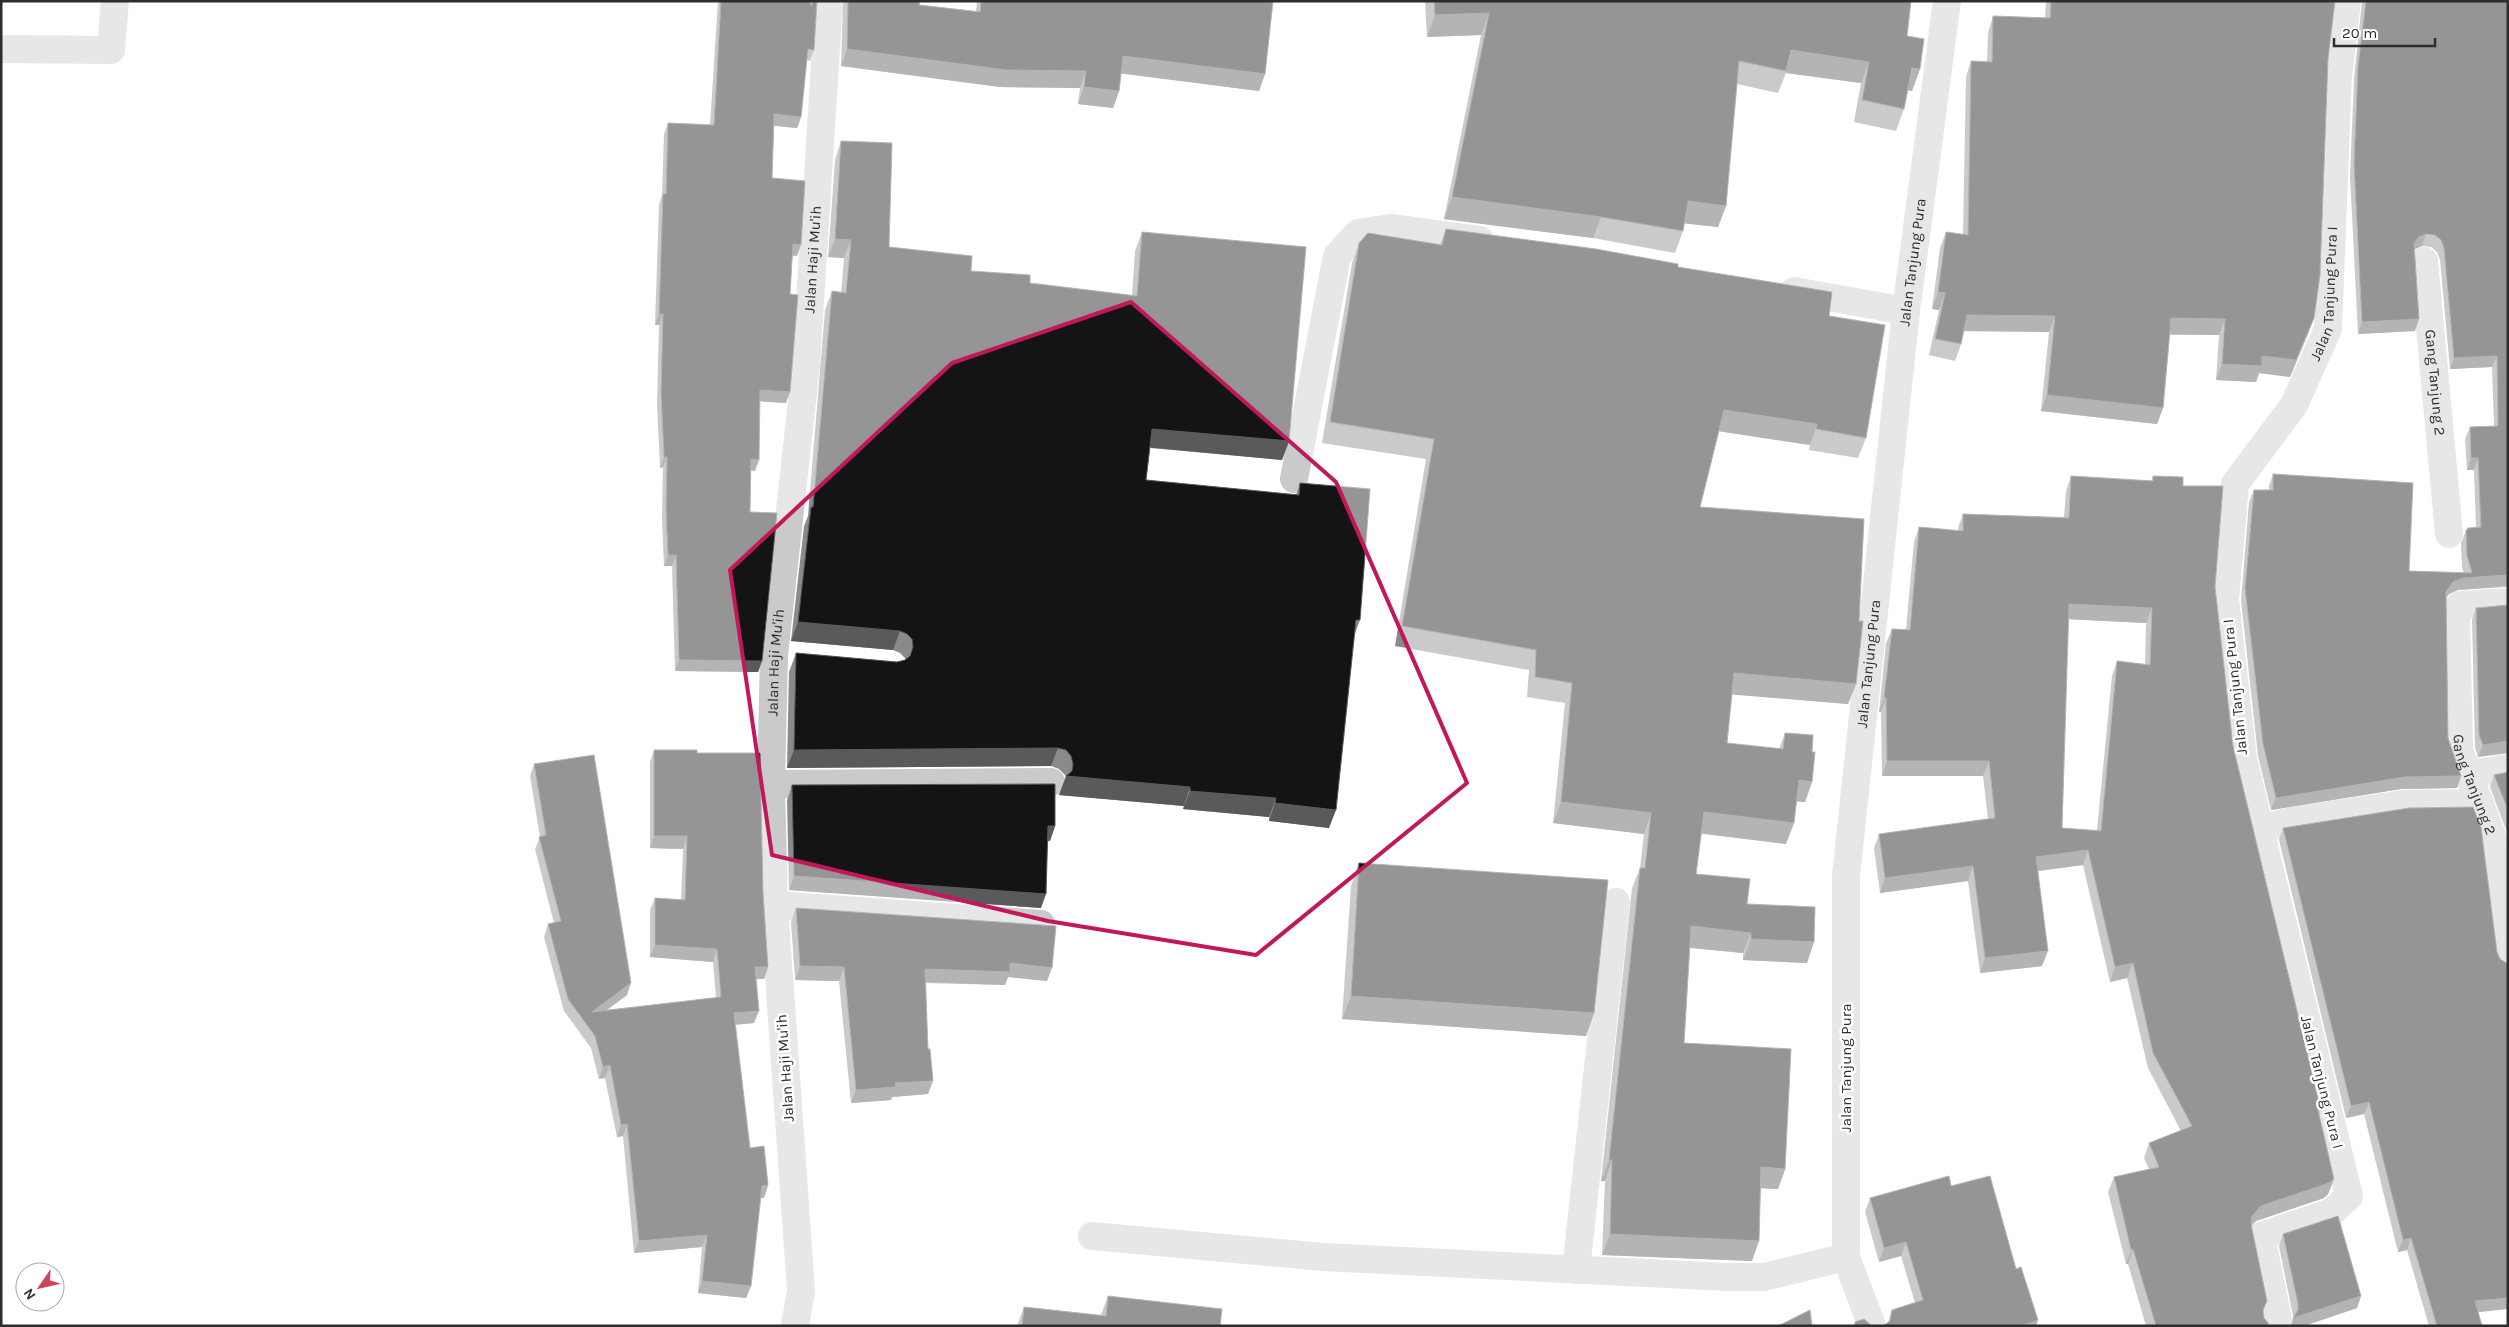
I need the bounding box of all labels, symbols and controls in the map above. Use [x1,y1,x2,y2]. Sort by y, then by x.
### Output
scale bar [2334,15,2435,47]
text: 20 m [2342,24,2377,42]
street label: Jalan Tanjung Pura [1895,197,1930,327]
street label: Jalan Haji Mu'ih [800,205,825,314]
street label: Jalan Tanjung Pura I [2306,226,2341,364]
street label: Gang Tanjung 2 [2421,329,2449,436]
street label: Jalan Tanjung Pura [1853,599,1884,729]
street label: Jalan Haji Mu'ih [764,608,788,717]
street label: Jalan Tanjung Pura I [2219,618,2251,756]
street label: Gang Tanjung 2 [2450,734,2500,837]
street label: Jalan Tanjung Pura [1837,1004,1855,1132]
street label: Jalan Haji Mu'ih [772,1014,798,1122]
street label: Jalan Tanjung Pura I [2297,1014,2347,1150]
north arrow [15,1262,65,1312]
text: N [20,1285,39,1303]

